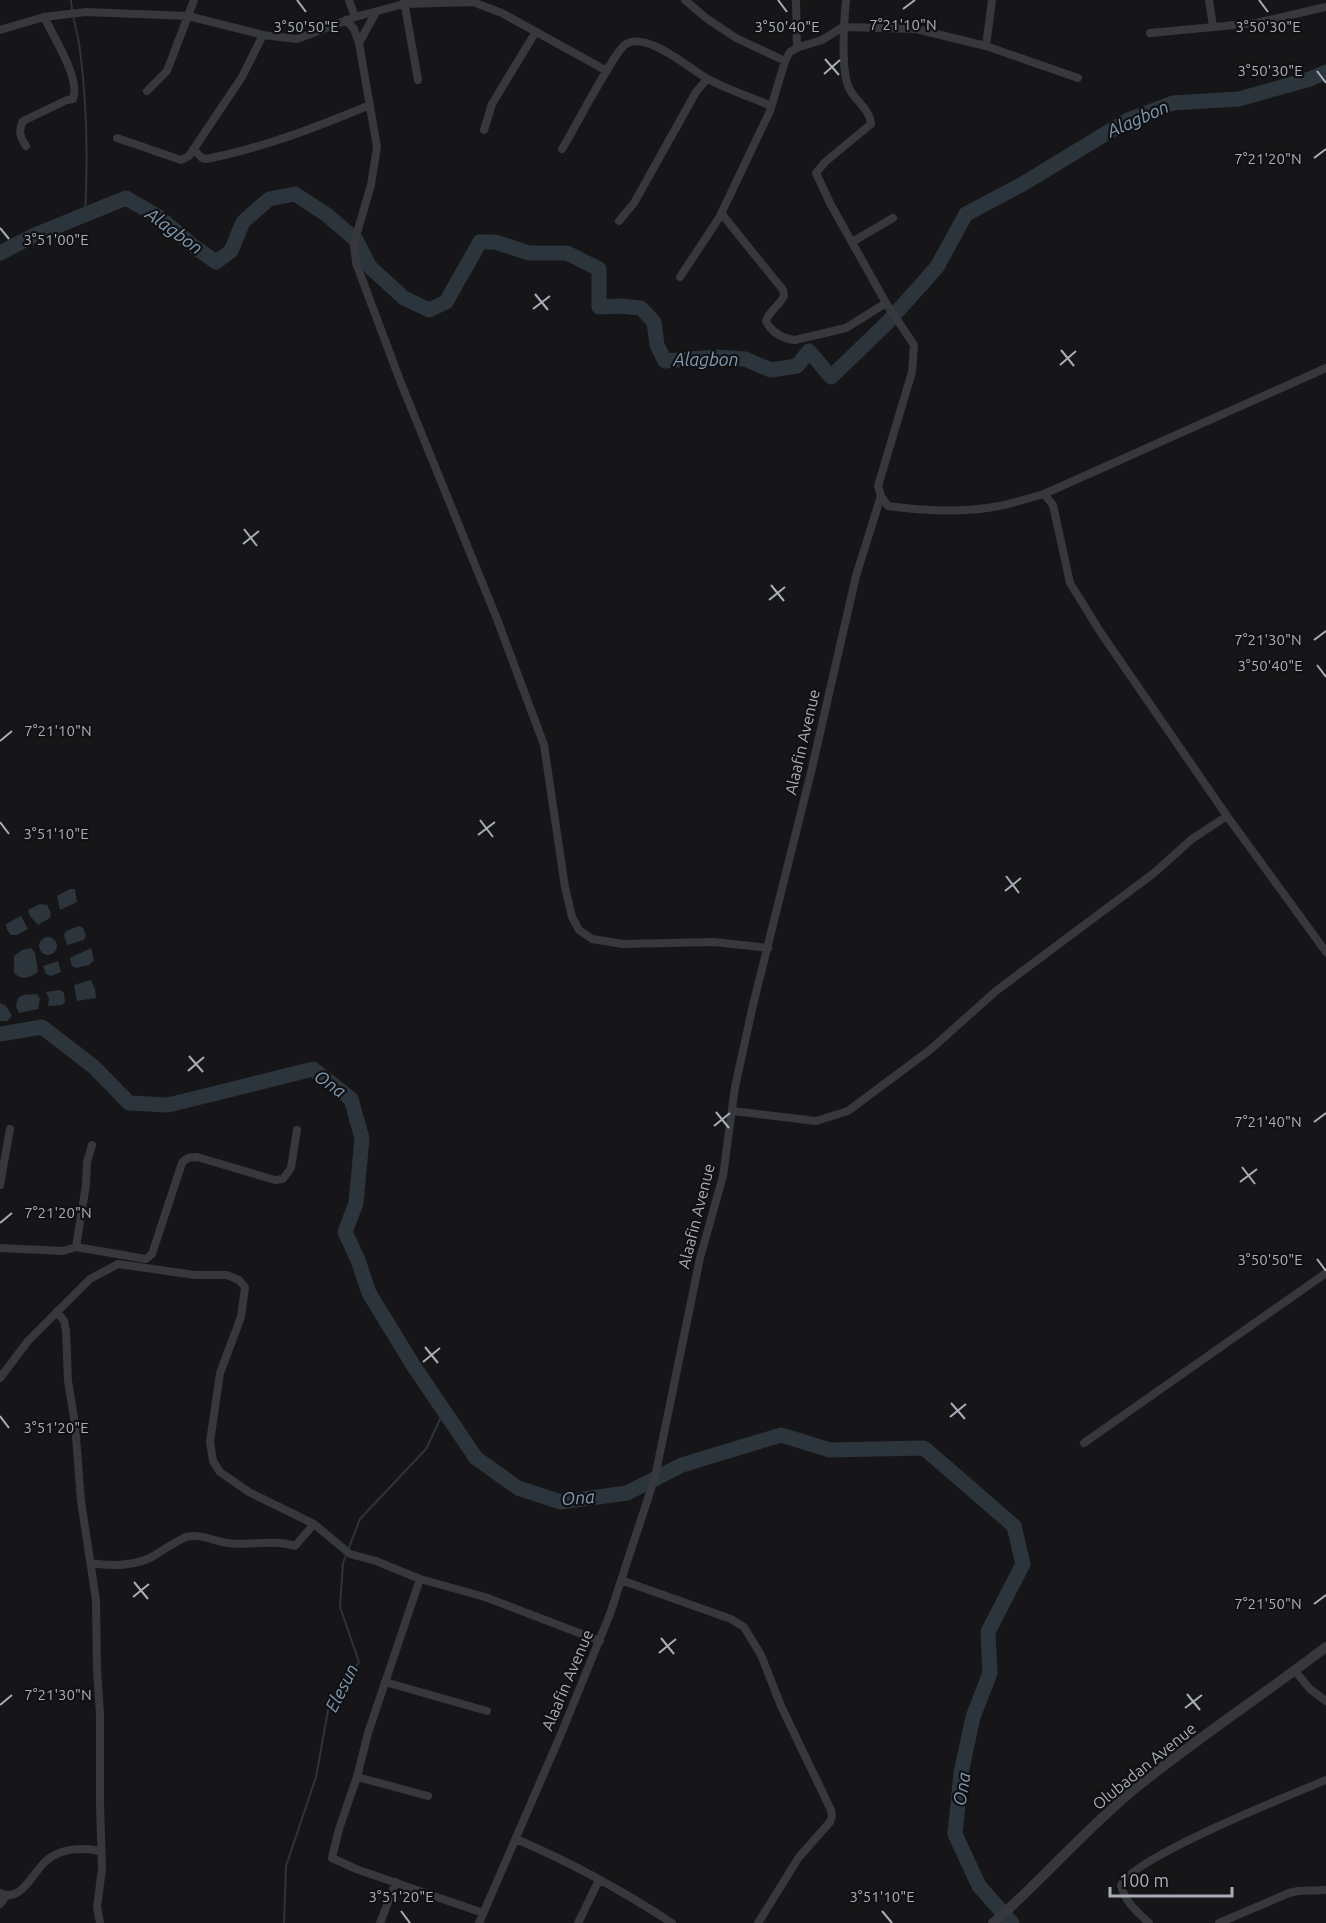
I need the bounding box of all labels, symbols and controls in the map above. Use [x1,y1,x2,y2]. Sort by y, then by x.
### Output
text: 7°21'10"N [869,16,937,33]
text: 3°50'50"E [273,18,339,35]
text: 3°50'40"E [754,18,820,35]
text: 3°50'30"E [1235,18,1301,35]
text: 3°50'30"E [1237,62,1303,79]
water label: Alagbon [1103,96,1171,141]
text: 7°21'20"N [1234,150,1302,167]
water label: Alagbon [141,202,207,257]
text: 3°51'00"E [23,231,89,248]
water label: Alagbon [672,349,739,369]
text: 7°21'30"N [1234,631,1302,648]
text: 3°50'40"E [1237,657,1303,674]
street label: Alaafin Avenue [781,687,823,797]
text: 7°21'10"N [24,722,92,739]
text: 3°51'10"E [23,825,89,842]
water label: Ona [311,1065,350,1101]
text: 7°21'40"N [1234,1113,1302,1130]
street label: Alaafin Avenue [674,1162,718,1270]
text: 7°21'20"N [24,1204,92,1221]
text: 3°50'50"E [1237,1251,1303,1268]
text: 3°51'20"E [23,1419,89,1436]
water label: Ona [561,1486,596,1508]
text: 7°21'50"N [1234,1595,1302,1612]
street label: Alaafin Avenue [538,1627,596,1733]
water label: Elesun [321,1660,362,1715]
text: 7°21'30"N [24,1686,92,1703]
street label: Olubadan Avenue [1089,1719,1199,1813]
water label: Ona [949,1770,974,1807]
scale bar [1110,1860,1232,1898]
text: 100 m [1119,1870,1169,1890]
text: 3°51'20"E [368,1888,434,1905]
text: 3°51'10"E [849,1888,915,1905]

